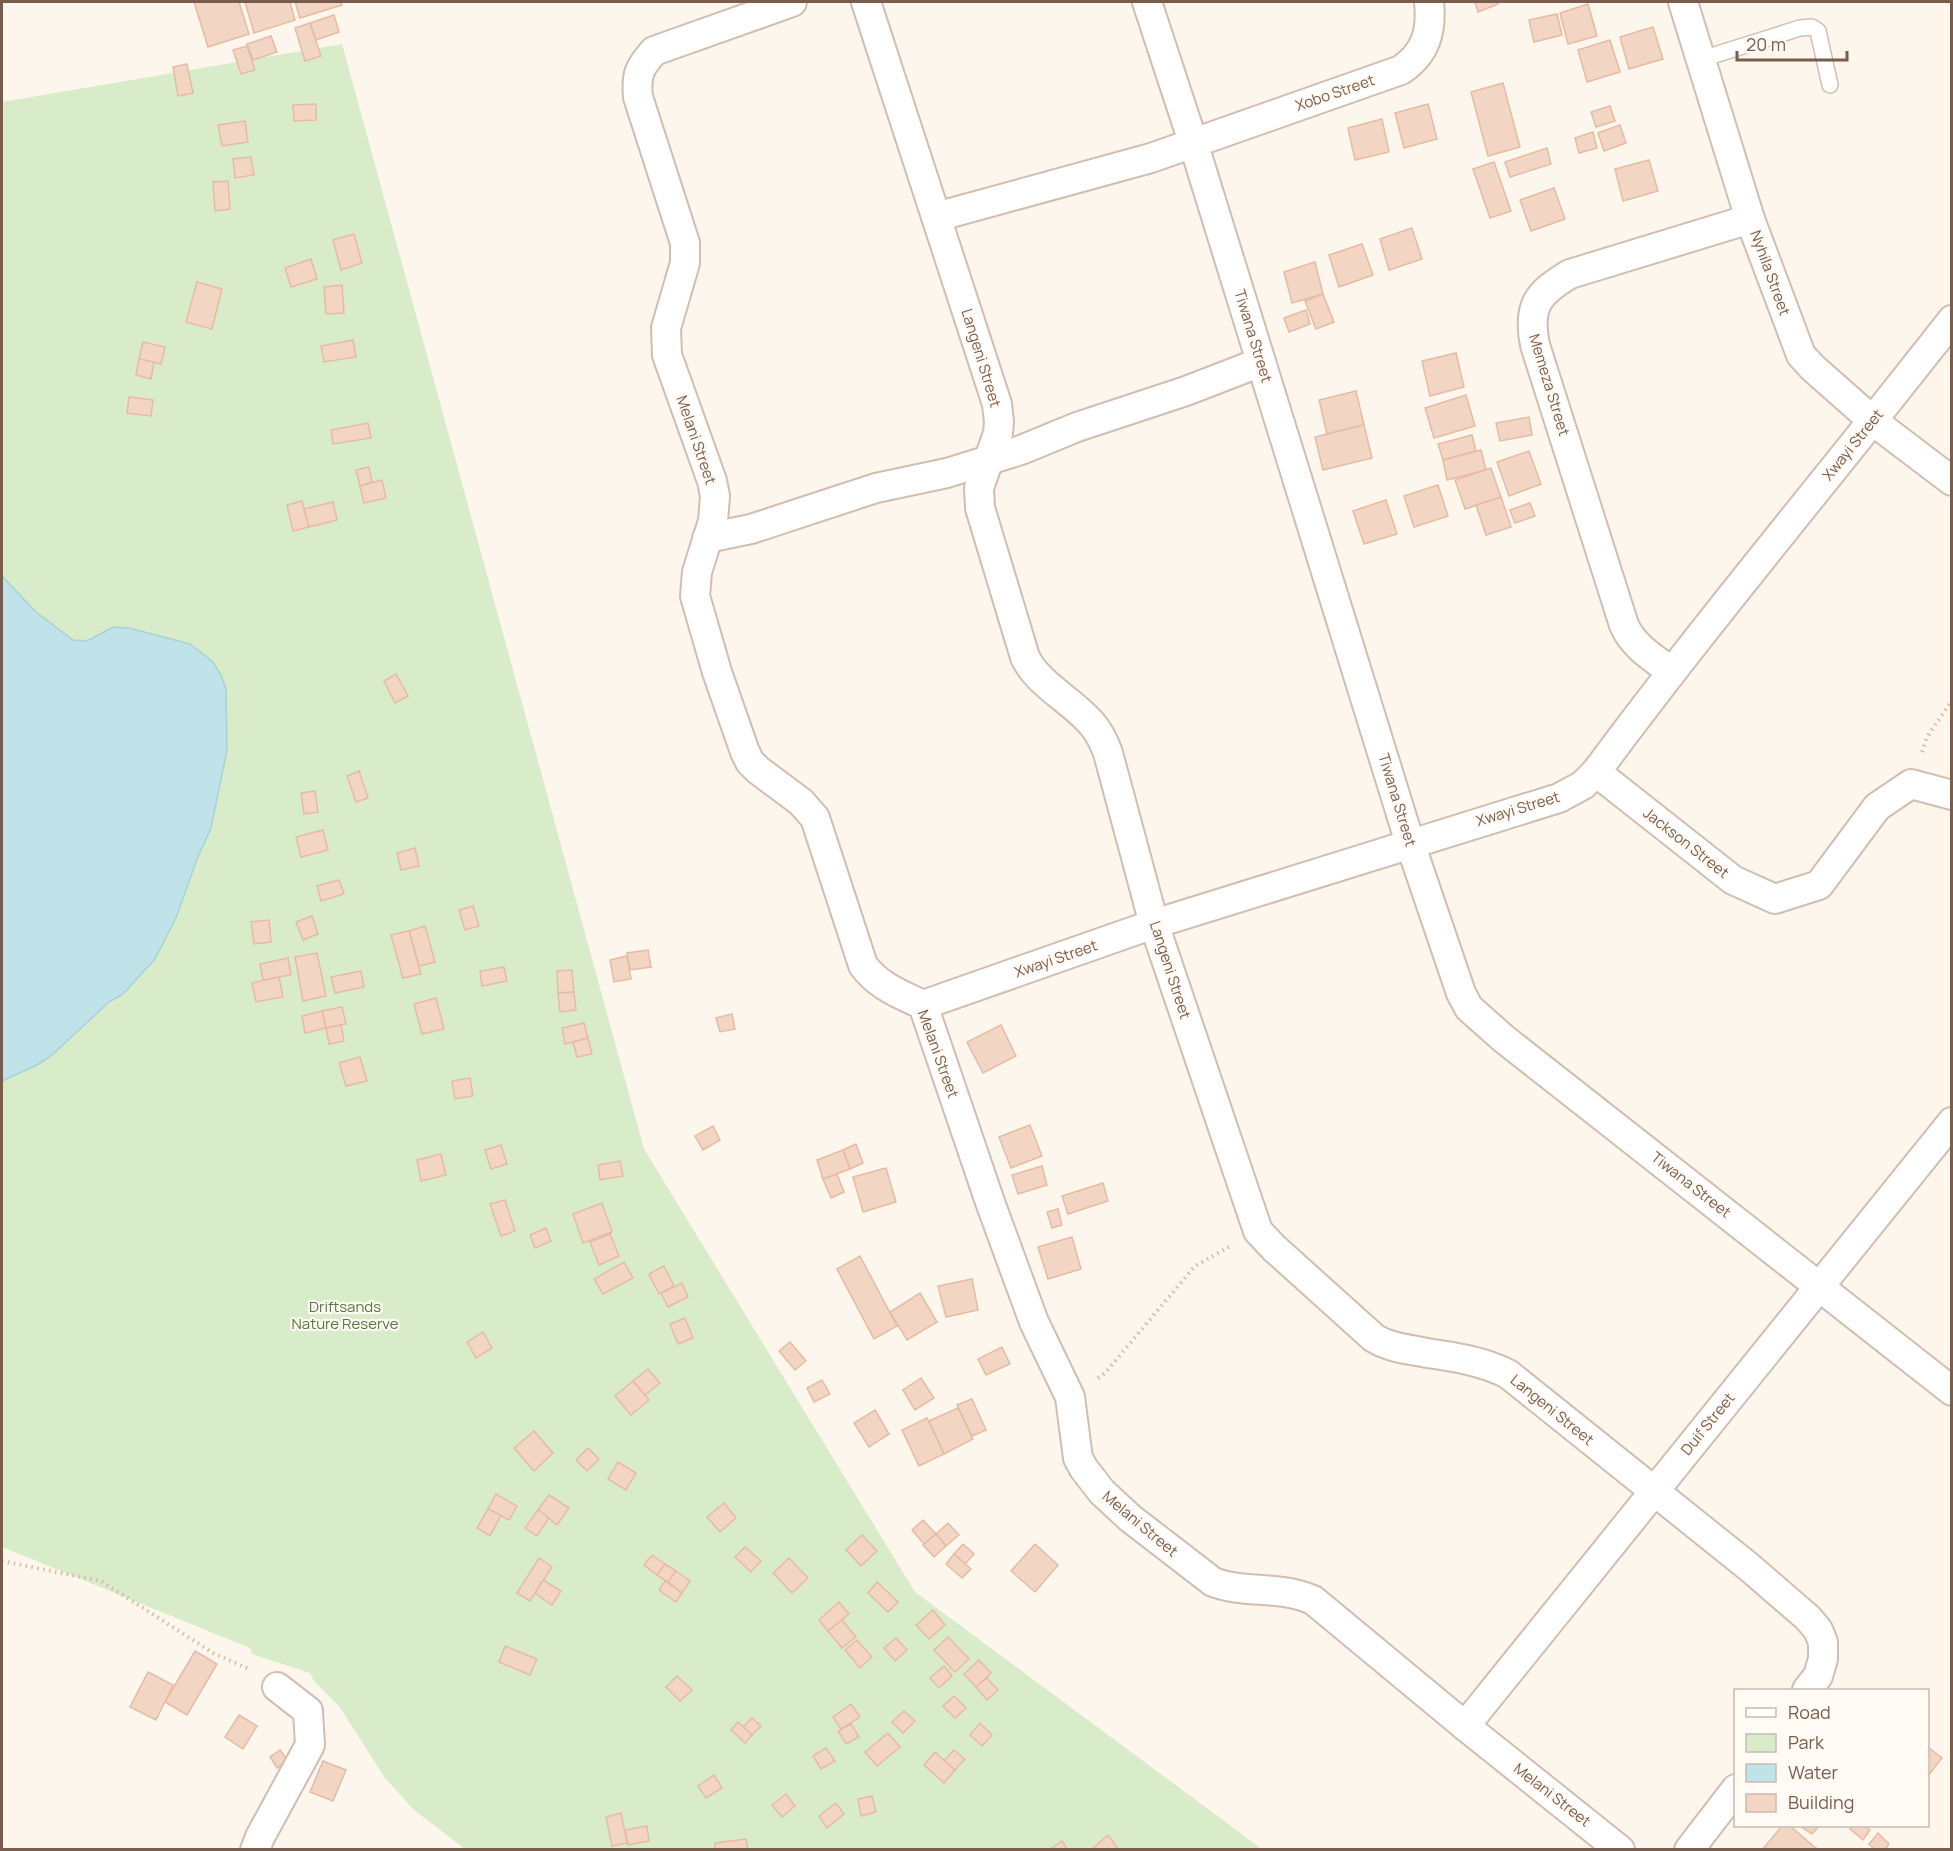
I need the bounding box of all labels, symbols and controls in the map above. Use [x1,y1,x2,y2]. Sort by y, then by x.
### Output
scale bar [1737,24,1846,62]
text: 20 m [1746,32,1786,56]
street label: Xobo Street [1292,69,1377,116]
street label: Nyhila Street [1745,227,1796,318]
street label: Tiwana Street [1229,287,1278,385]
street label: Langeni Street [957,306,1006,410]
street label: Memeza Street [1524,331,1575,438]
street label: Melani Street [671,393,721,487]
street label: Xwayi Street [1817,404,1888,485]
street label: Tiwana Street [1373,751,1422,849]
street label: Xwayi Street [1473,786,1562,831]
street label: Jackson Street [1639,802,1734,883]
street label: Langeni Street [1145,918,1196,1021]
street label: Xwayi Street [1012,935,1100,983]
street label: Melani Street [913,1007,964,1101]
street label: Tiwana Street [1647,1147,1736,1222]
park label: Driftsands Nature Reserve [292,1296,399,1334]
street label: Langeni Street [1506,1369,1598,1450]
street label: Duif Street [1676,1388,1739,1459]
street label: Melani Street [1098,1486,1183,1561]
legend [1734,1689,1929,1827]
text: Road [1788,1700,1831,1724]
text: Park [1788,1730,1825,1754]
street label: Melani Street [1509,1758,1595,1831]
text: Water [1788,1760,1838,1784]
text: Building [1788,1790,1854,1814]

